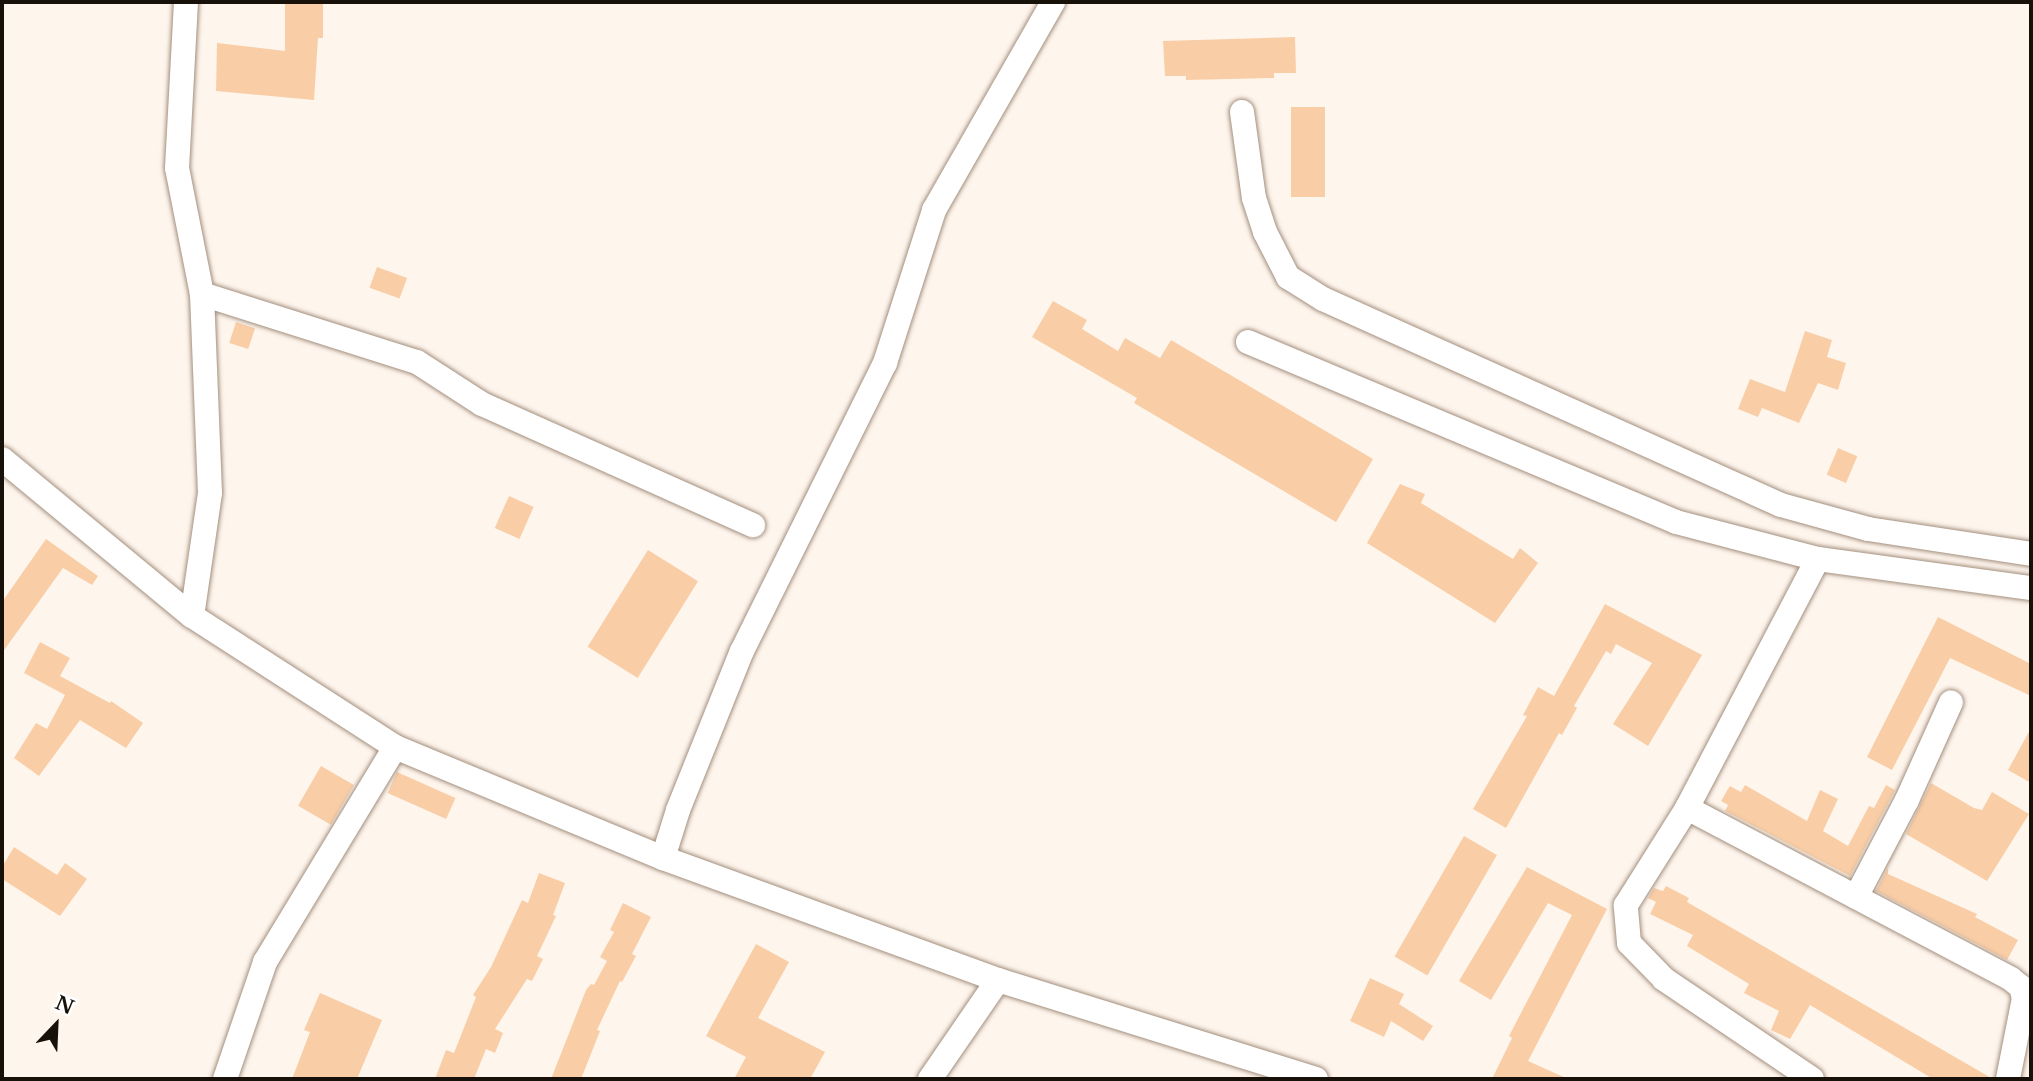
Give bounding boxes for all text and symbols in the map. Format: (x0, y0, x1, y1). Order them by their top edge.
north arrow (21, 990, 91, 1060)
text: N (52, 991, 77, 1019)

